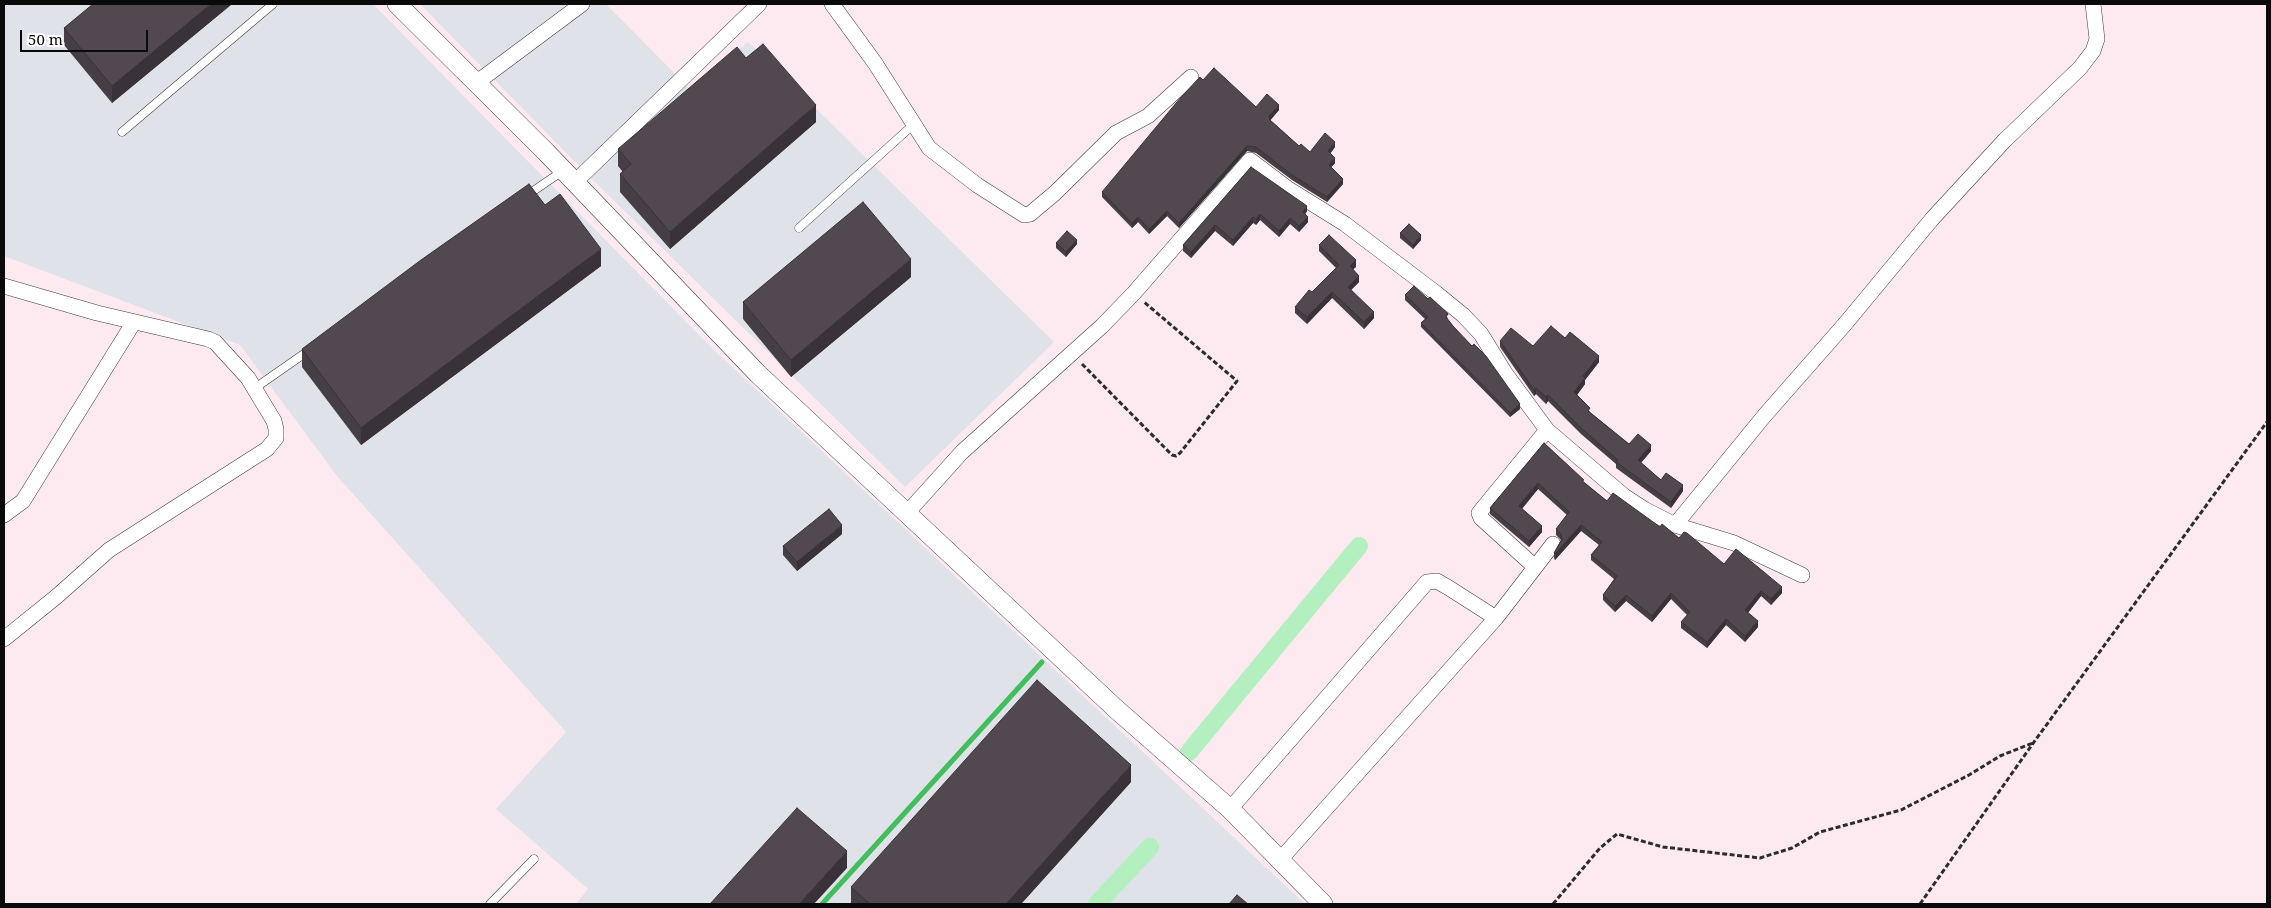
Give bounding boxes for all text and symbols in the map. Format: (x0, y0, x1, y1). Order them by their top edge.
scale bar (22, 20, 150, 52)
text: 50 m (28, 29, 63, 49)

